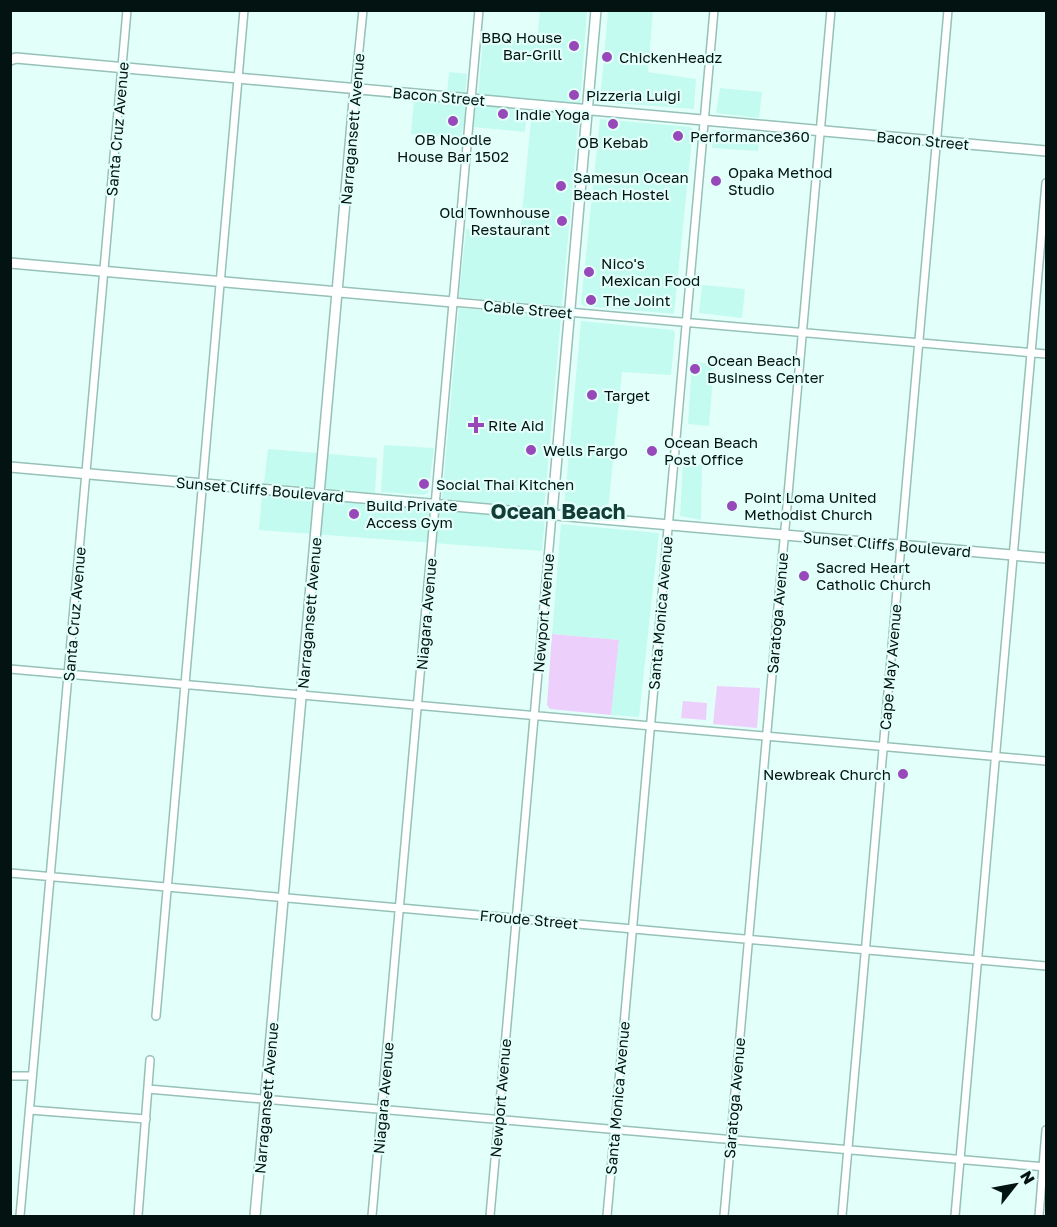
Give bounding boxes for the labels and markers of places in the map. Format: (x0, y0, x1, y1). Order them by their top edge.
place label: BBQ House Bar-Grill (481, 28, 562, 63)
marker: BBQ House Bar-Grill (567, 39, 581, 53)
place label: ChickenHeadz (619, 48, 723, 66)
marker: ChickenHeadz (600, 50, 614, 64)
place label: Pizzeria Luigi (586, 86, 681, 104)
marker: Pizzeria Luigi (567, 88, 581, 102)
place label: Indie Yoga (515, 105, 590, 123)
marker: Indie Yoga (496, 107, 510, 121)
marker: OB Noodle House Bar 1502 (446, 114, 460, 128)
marker: OB Kebab (606, 117, 620, 131)
place label: Performance360 (690, 127, 810, 145)
marker: Performance360 (671, 129, 685, 143)
place label: OB Noodle House Bar 1502 (397, 130, 509, 165)
place label: OB Kebab (578, 133, 648, 151)
place label: Opaka Method Studio (728, 163, 832, 198)
place label: Samesun Ocean Beach Hostel (573, 168, 689, 203)
marker: Opaka Method Studio (709, 174, 723, 188)
marker: Samesun Ocean Beach Hostel (554, 179, 568, 193)
place label: Old Townhouse Restaurant (439, 203, 550, 238)
marker: Old Townhouse Restaurant (555, 214, 569, 228)
place label: Nico's Mexican Food (601, 254, 700, 289)
marker: Nico's Mexican Food (582, 265, 596, 279)
place label: The Joint (603, 291, 670, 309)
marker: The Joint (584, 293, 598, 307)
place label: Ocean Beach Business Center (707, 351, 824, 386)
marker: Ocean Beach Business Center (688, 362, 702, 376)
place label: Target (604, 386, 650, 404)
marker: Target (585, 388, 599, 402)
place label: Rite Aid (488, 416, 544, 434)
marker: Rite Aid (469, 418, 483, 432)
place label: Ocean Beach Post Office (664, 433, 758, 468)
place label: Wells Fargo (543, 441, 628, 459)
marker: Wells Fargo (524, 443, 538, 457)
marker: Ocean Beach Post Office (645, 444, 659, 458)
place label: Social Thai Kitchen (436, 475, 574, 493)
marker: Social Thai Kitchen (417, 477, 431, 491)
place label: Point Loma United Methodist Church (744, 488, 877, 523)
place label: Build Private Access Gym (366, 496, 458, 531)
marker: Point Loma United Methodist Church (725, 499, 739, 513)
marker: Build Private Access Gym (347, 507, 361, 521)
place label: Sacred Heart Catholic Church (816, 558, 931, 593)
marker: Sacred Heart Catholic Church (797, 569, 811, 583)
place label: Newbreak Church (763, 765, 891, 783)
marker: Newbreak Church (896, 767, 910, 781)

